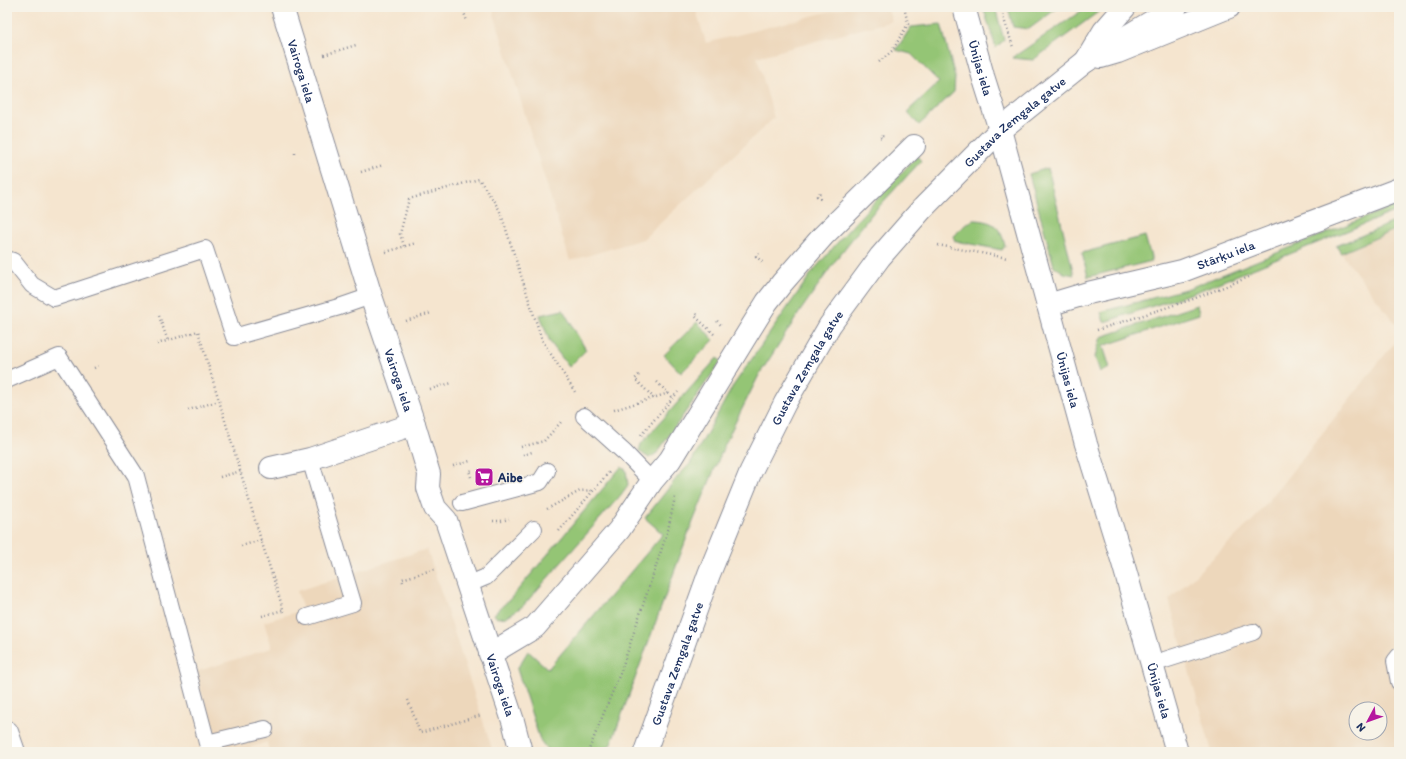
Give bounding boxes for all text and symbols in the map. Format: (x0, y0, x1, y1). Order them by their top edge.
street label: Vairoga iela (285, 38, 319, 105)
street label: Ūnijas iela (966, 38, 996, 98)
street label: Gustava Zemgala gatve (960, 73, 1068, 170)
street label: Stārķu iela (1195, 237, 1257, 272)
street label: Gustava Zemgala gatve (768, 307, 846, 428)
street label: Vairoga iela (382, 347, 417, 414)
street label: Ūnijas iela (1054, 350, 1083, 410)
supermarket icon: Aibe (473, 466, 495, 488)
place label: Aibe (497, 470, 523, 485)
street label: Gustava Zemgala gatve (648, 600, 706, 727)
street label: Vairoga iela (484, 652, 519, 719)
street label: Ūnijas iela (1144, 661, 1175, 721)
north arrow (1348, 701, 1388, 741)
text: N (1353, 720, 1368, 734)

